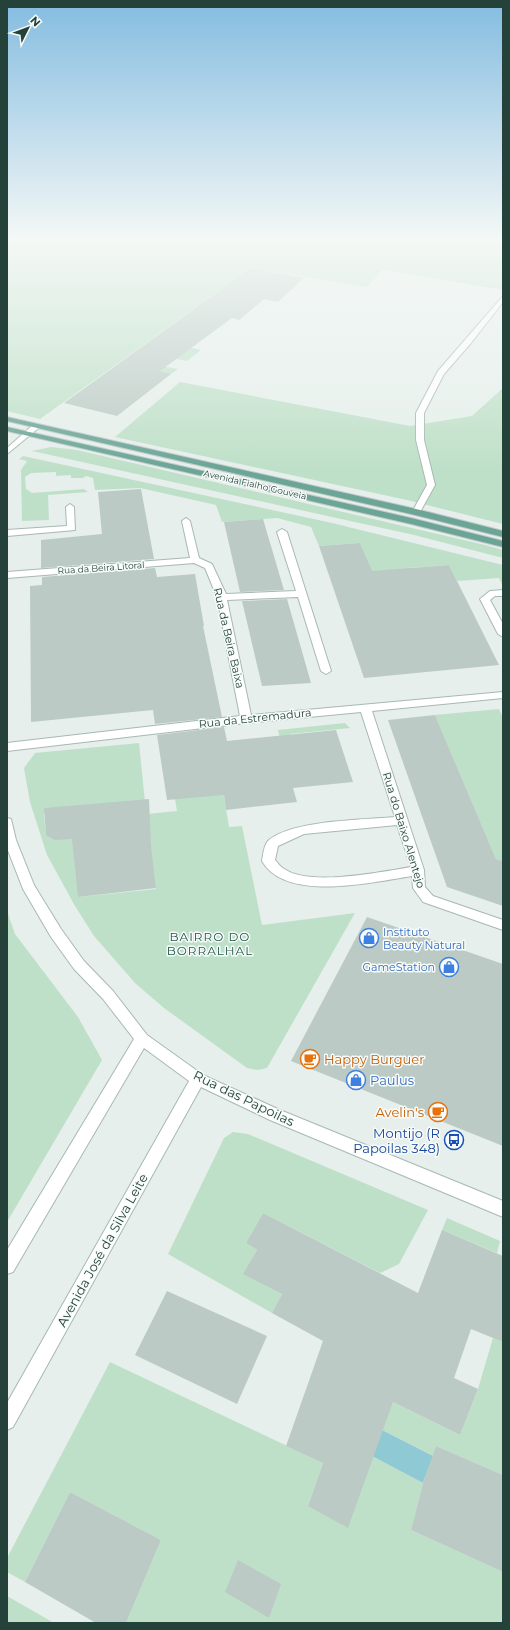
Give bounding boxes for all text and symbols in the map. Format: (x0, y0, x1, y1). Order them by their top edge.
north arrow (8, 8, 48, 48)
text: N (27, 13, 44, 29)
street label: Avenida Fialho Gouveia (203, 467, 308, 502)
street label: Rua da Beira Litoral (57, 559, 145, 576)
street label: Rua da Beira Baixa (211, 586, 247, 690)
street label: Rua da Estremadura (198, 705, 312, 731)
street label: Rua do Baixo Alentejo (380, 770, 428, 890)
place label: Instituto Beauty Natural (383, 925, 465, 952)
shop icon: Instituto Beauty Natural (358, 927, 380, 949)
district label: BAIRRO DO BORRALHAL (167, 929, 253, 958)
shop icon: GameStation (438, 956, 460, 978)
place label: GameStation (362, 960, 435, 974)
cafe icon: Happy Burguer (299, 1048, 321, 1070)
place label: Happy Burguer (324, 1051, 424, 1067)
street label: Rua das Papoilas (191, 1067, 297, 1129)
shop icon: Paulus (345, 1069, 367, 1091)
place label: Paulus (370, 1072, 414, 1088)
cafe icon: Avelin's (427, 1101, 449, 1123)
place label: Avelin's (376, 1104, 424, 1120)
place label: Montijo (R Papoilas 348) (353, 1125, 440, 1156)
bus stop icon: Montijo (R Papoilas 348) (443, 1129, 465, 1151)
street label: Avenida José da Silva Leite (53, 1171, 151, 1329)

